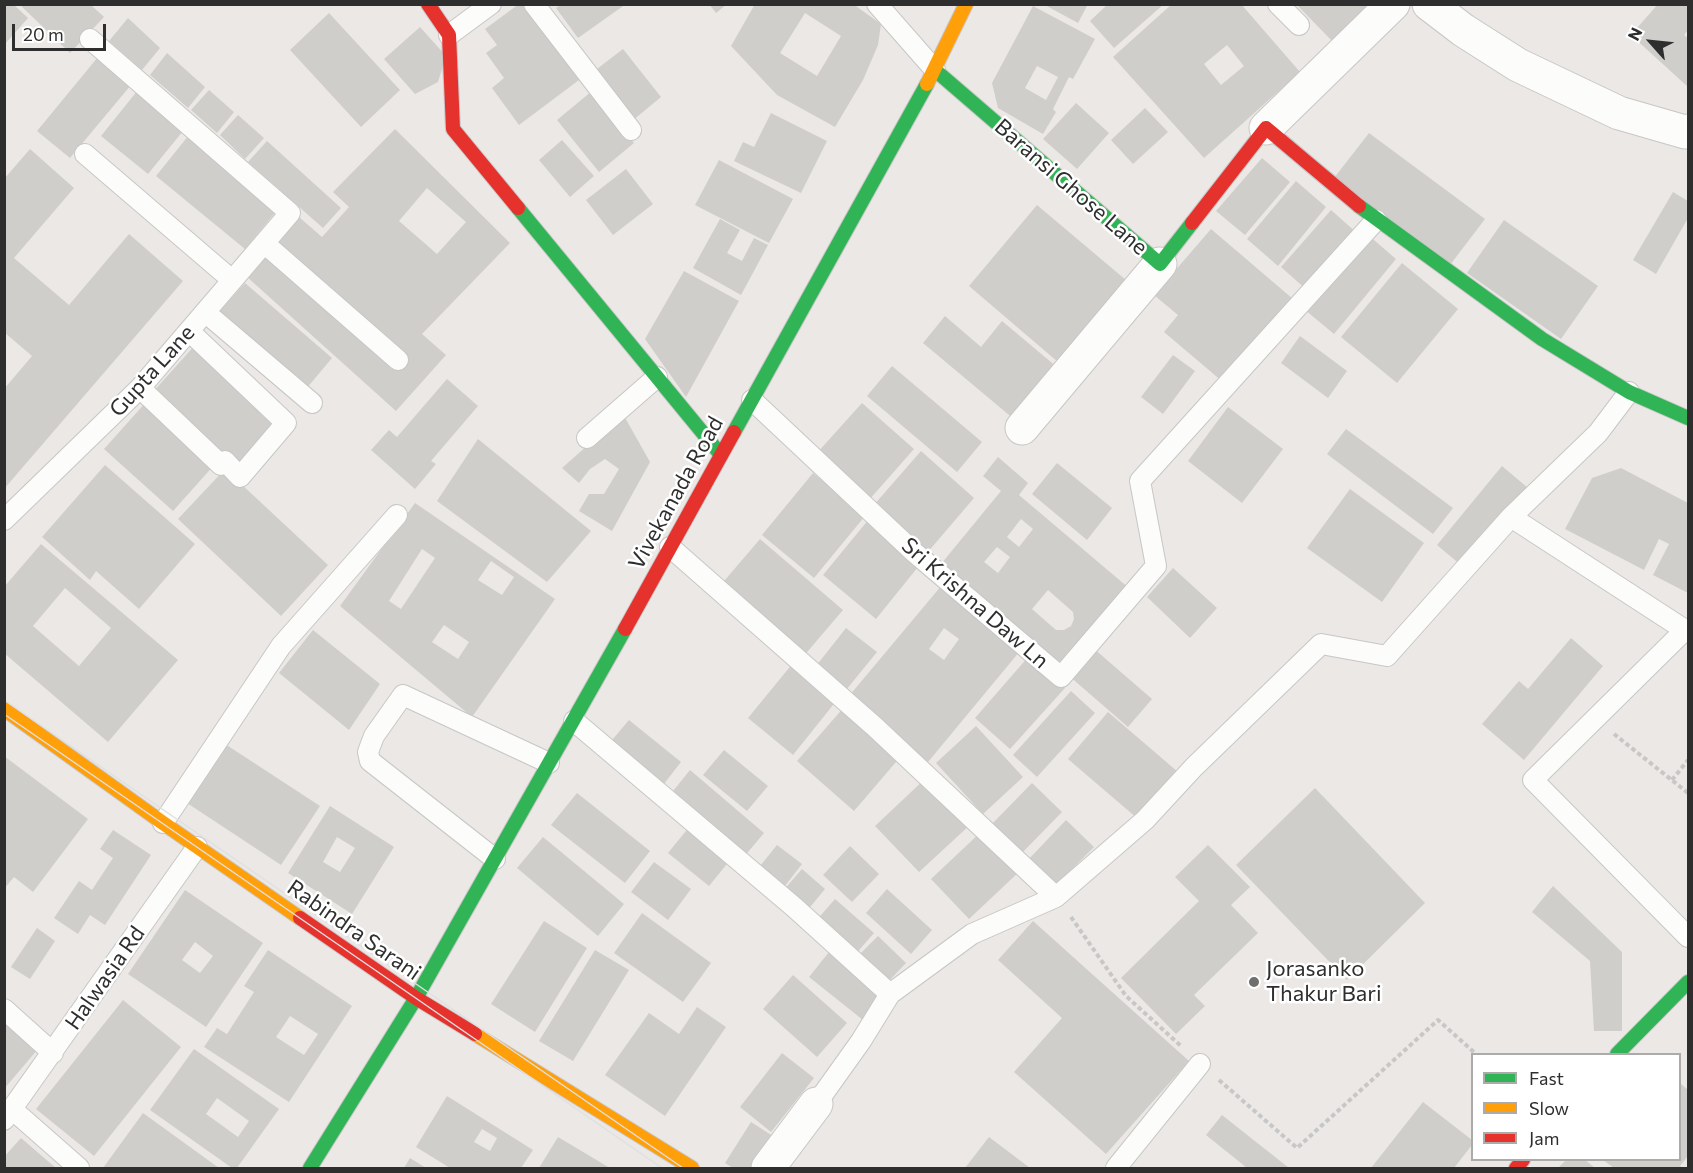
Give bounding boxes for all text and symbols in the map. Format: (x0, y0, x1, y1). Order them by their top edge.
scale bar (15, 12, 110, 50)
north arrow (1621, 12, 1681, 72)
text: 20 m (23, 23, 64, 45)
text: N (1623, 24, 1646, 43)
street label: Baransi Ghose Lane (989, 113, 1153, 261)
street label: Gupta Lane (104, 320, 200, 422)
street label: Vivekanada Road (623, 412, 729, 574)
street label: Sri Krishna Daw Ln (896, 532, 1054, 674)
street label: Rabindra Sarani (282, 874, 426, 986)
street label: Halwasia Rd (60, 921, 150, 1035)
place label: Jorasanko Thakur Bari (1266, 956, 1382, 1008)
marker: Jorasanko Thakur Bari (1247, 975, 1261, 989)
legend (1471, 1053, 1681, 1161)
text: Fast (1529, 1067, 1564, 1089)
text: Slow (1529, 1097, 1569, 1119)
text: Jam (1529, 1127, 1559, 1149)

